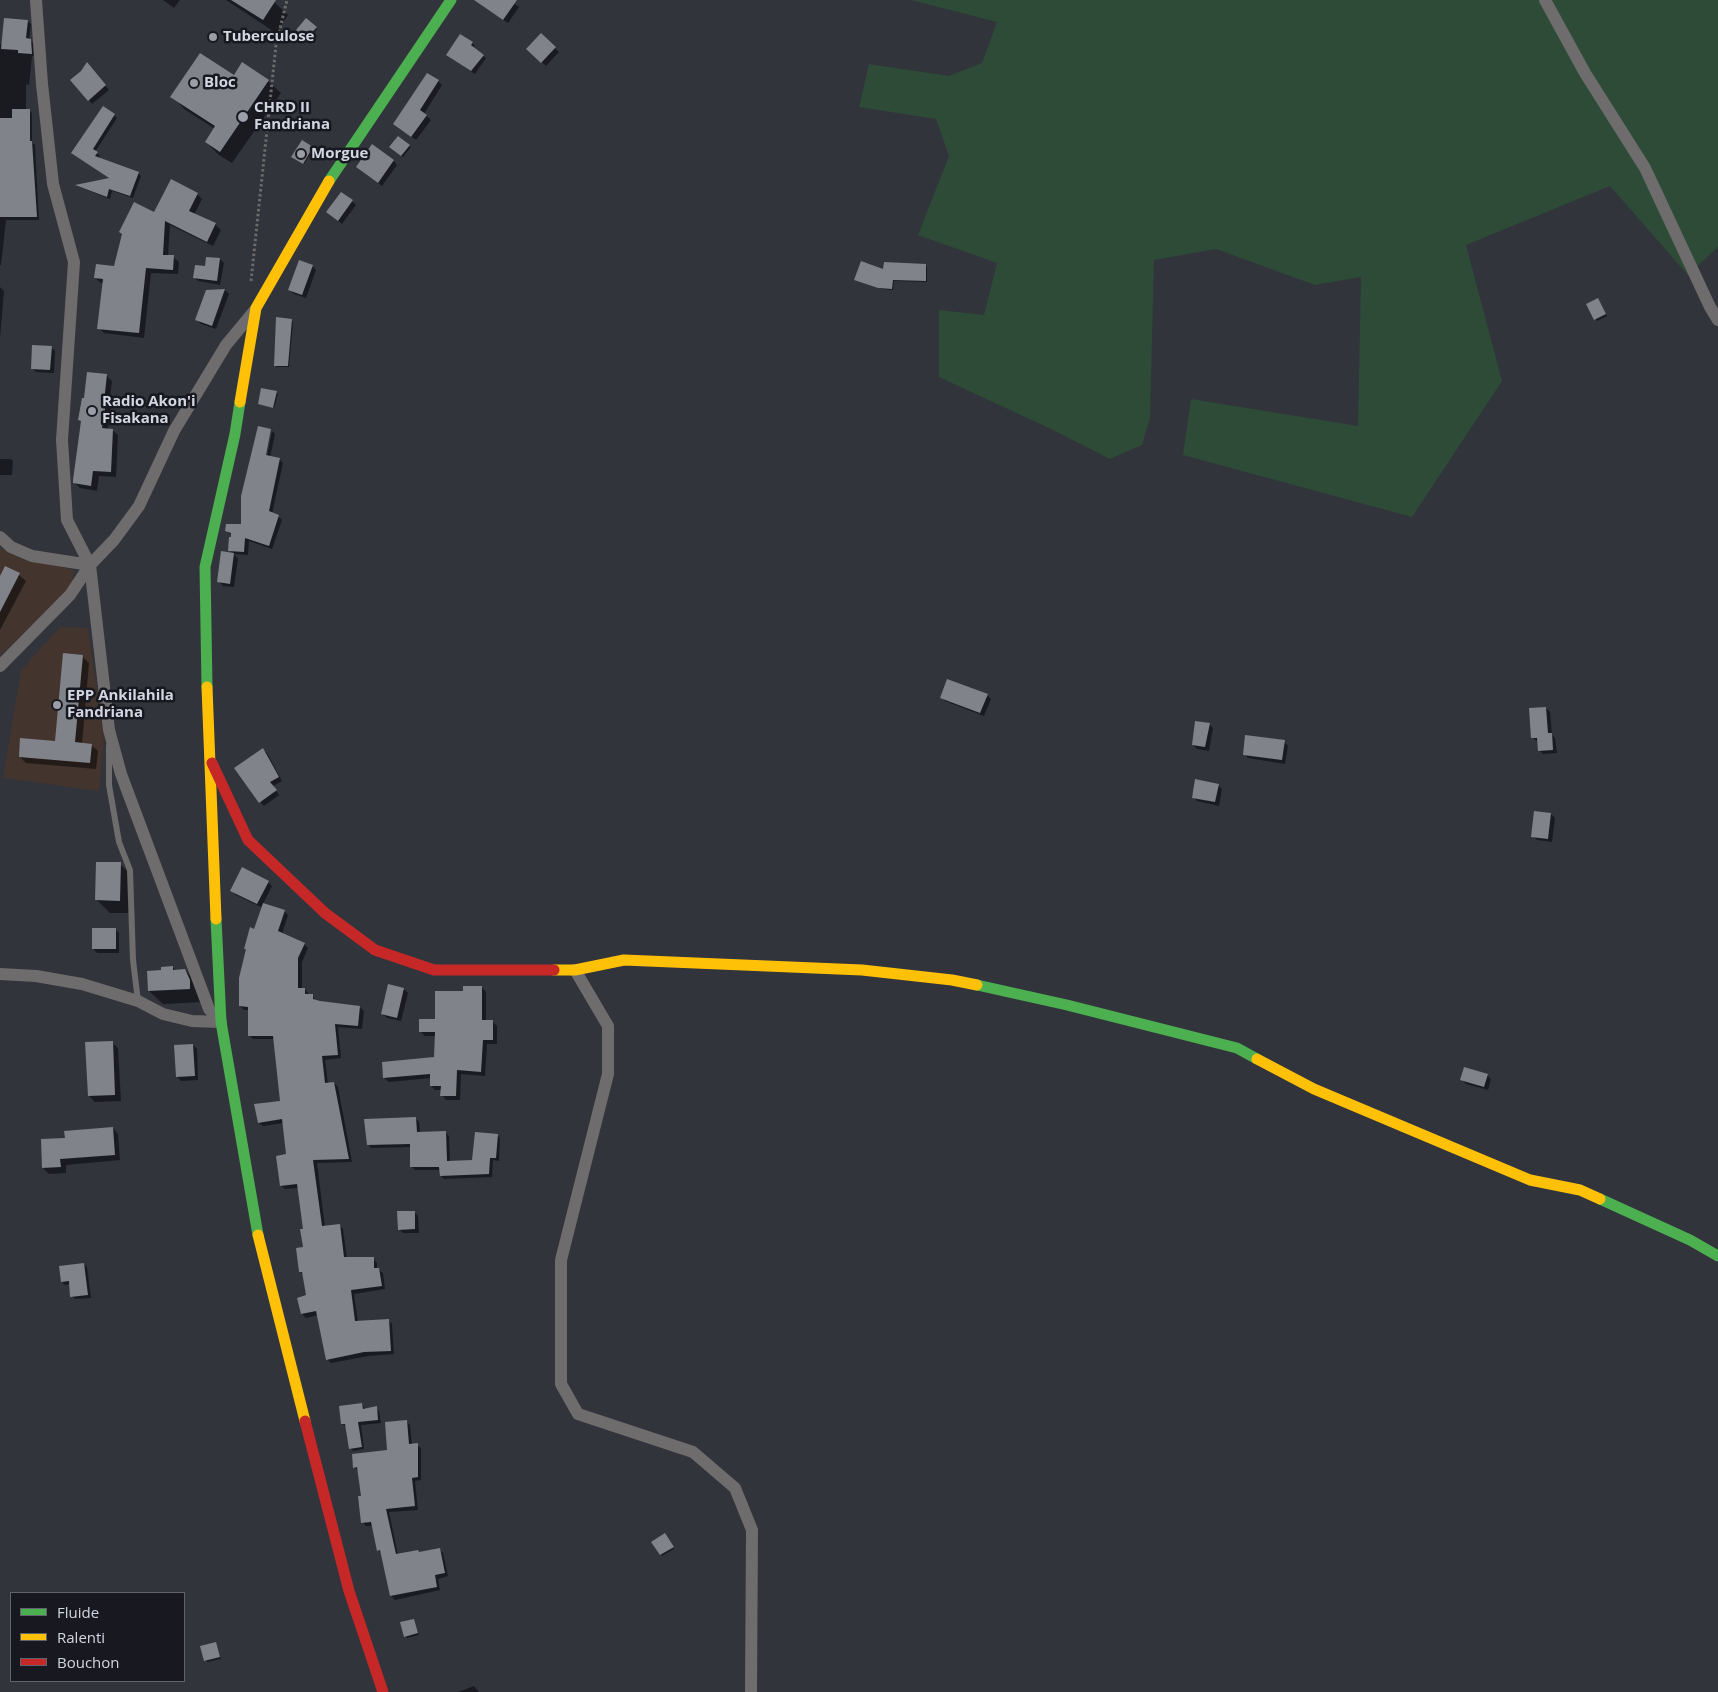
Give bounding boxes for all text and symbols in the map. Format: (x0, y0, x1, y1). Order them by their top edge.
place label: Tuberculose (223, 28, 314, 46)
marker: Tuberculose (207, 31, 219, 43)
place label: Bloc (204, 74, 236, 92)
marker: Bloc (188, 77, 200, 89)
place label: CHRD II Fandriana (254, 99, 330, 134)
marker: CHRD II Fandriana (236, 110, 250, 124)
place label: Morgue (311, 145, 368, 163)
marker: Morgue (295, 148, 307, 160)
place label: Radio Akon'i Fisakana (102, 393, 196, 428)
marker: Radio Akon'i Fisakana (86, 405, 98, 417)
place label: EPP Ankilahila Fandriana (67, 687, 174, 722)
marker: EPP Ankilahila Fandriana (51, 699, 63, 711)
legend (10, 1592, 185, 1682)
text: Fluide (57, 1602, 99, 1622)
text: Ralenti (57, 1627, 105, 1647)
text: Bouchon (57, 1652, 120, 1672)

